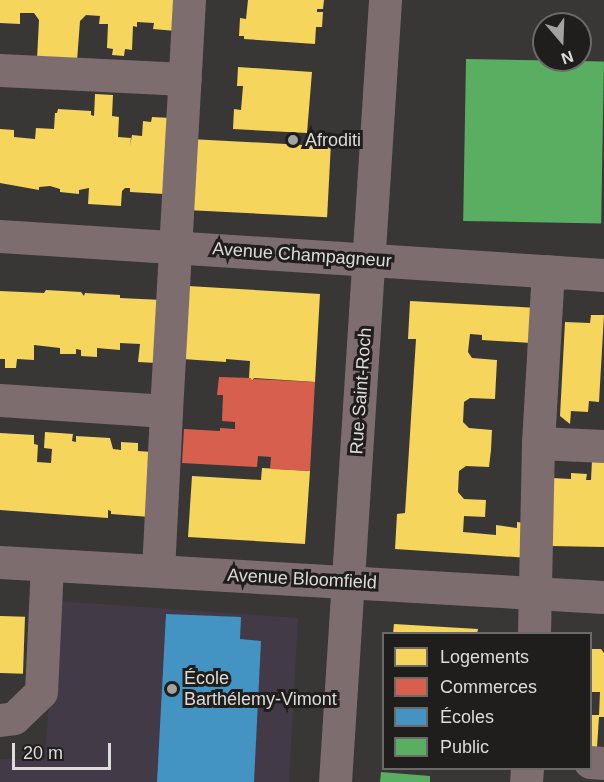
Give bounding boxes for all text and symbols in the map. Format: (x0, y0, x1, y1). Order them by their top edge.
north arrow (532, 12, 592, 72)
text: N (559, 48, 576, 68)
place label: Afroditi (305, 129, 361, 151)
marker: Afroditi (286, 133, 300, 147)
street label: Avenue Champagneur (212, 238, 392, 272)
street label: Rue Saint-Roch (346, 327, 376, 455)
street label: Avenue Bloomfield (227, 564, 377, 594)
legend (382, 632, 592, 770)
text: Logements (440, 647, 529, 667)
place label: École Barthélemy-Vimont (184, 668, 337, 710)
text: Commerces (440, 677, 537, 697)
marker: École Barthélemy-Vimont (165, 682, 179, 696)
text: Écoles (440, 707, 494, 727)
scale bar (15, 731, 114, 769)
text: Public (440, 737, 489, 757)
text: 20 m (23, 743, 63, 763)

